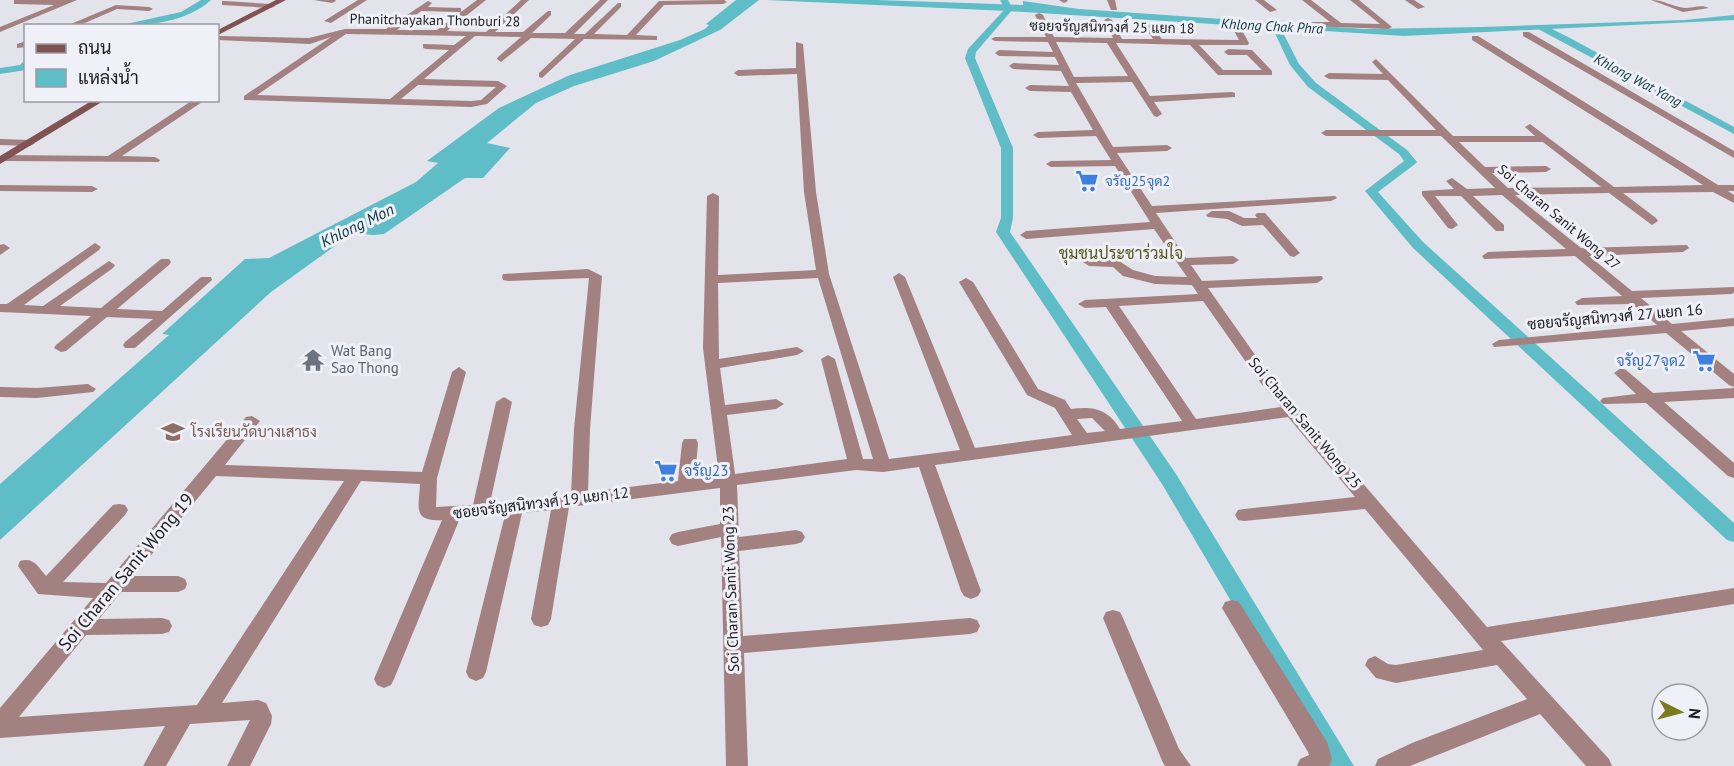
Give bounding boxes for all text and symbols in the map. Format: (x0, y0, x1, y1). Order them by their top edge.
street label: Phanitchayakan Thonburi 28 (350, 10, 520, 30)
water label: Khlong Chak Phra (1221, 14, 1324, 38)
street label: ซอยจรัญสนิทวงศ์ 25 แยก 18 (1029, 17, 1195, 37)
legend (24, 24, 219, 102)
text: ถนน (78, 36, 111, 59)
water label: Khlong Wat Yang (1591, 49, 1685, 111)
text: แหล่งน้ำ (78, 62, 139, 89)
street label: Soi Charan Sanit Wong 27 (1494, 160, 1624, 274)
supermarket icon: จรัญ25จุด2 (1074, 168, 1100, 194)
place label: จรัญ25จุด2 (1105, 172, 1170, 191)
water label: Khlong Mon (317, 199, 397, 251)
district label: ชุมชนประชาร่วมใจ (1059, 242, 1183, 265)
street label: ซอยจรัญสนิทวงศ์ 27 แยก 16 (1526, 299, 1704, 334)
place label: Wat Bang Sao Thong (331, 341, 399, 377)
temple icon: Wat Bang Sao Thong (300, 347, 326, 373)
supermarket icon: จรัญ27จุด2 (1691, 348, 1717, 374)
place label: จรัญ27จุด2 (1616, 351, 1686, 372)
street label: Soi Charan Sanit Wong 25 (1245, 353, 1366, 492)
school or university icon: โรงเรียนวัดบางเสาธง (160, 419, 186, 445)
place label: โรงเรียนวัดบางเสาธง (190, 422, 317, 441)
supermarket icon: จรัญ23 (653, 458, 679, 484)
place label: จรัญ23 (684, 461, 728, 480)
street label: ซอยจรัญสนิทวงศ์ 19 แยก 12 (452, 482, 630, 523)
street label: Soi Charan Sanit Wong 19 (53, 488, 198, 655)
street label: Soi Charan Sanit Wong 23 (718, 506, 743, 672)
north arrow (1650, 682, 1710, 742)
text: N (1684, 707, 1705, 720)

